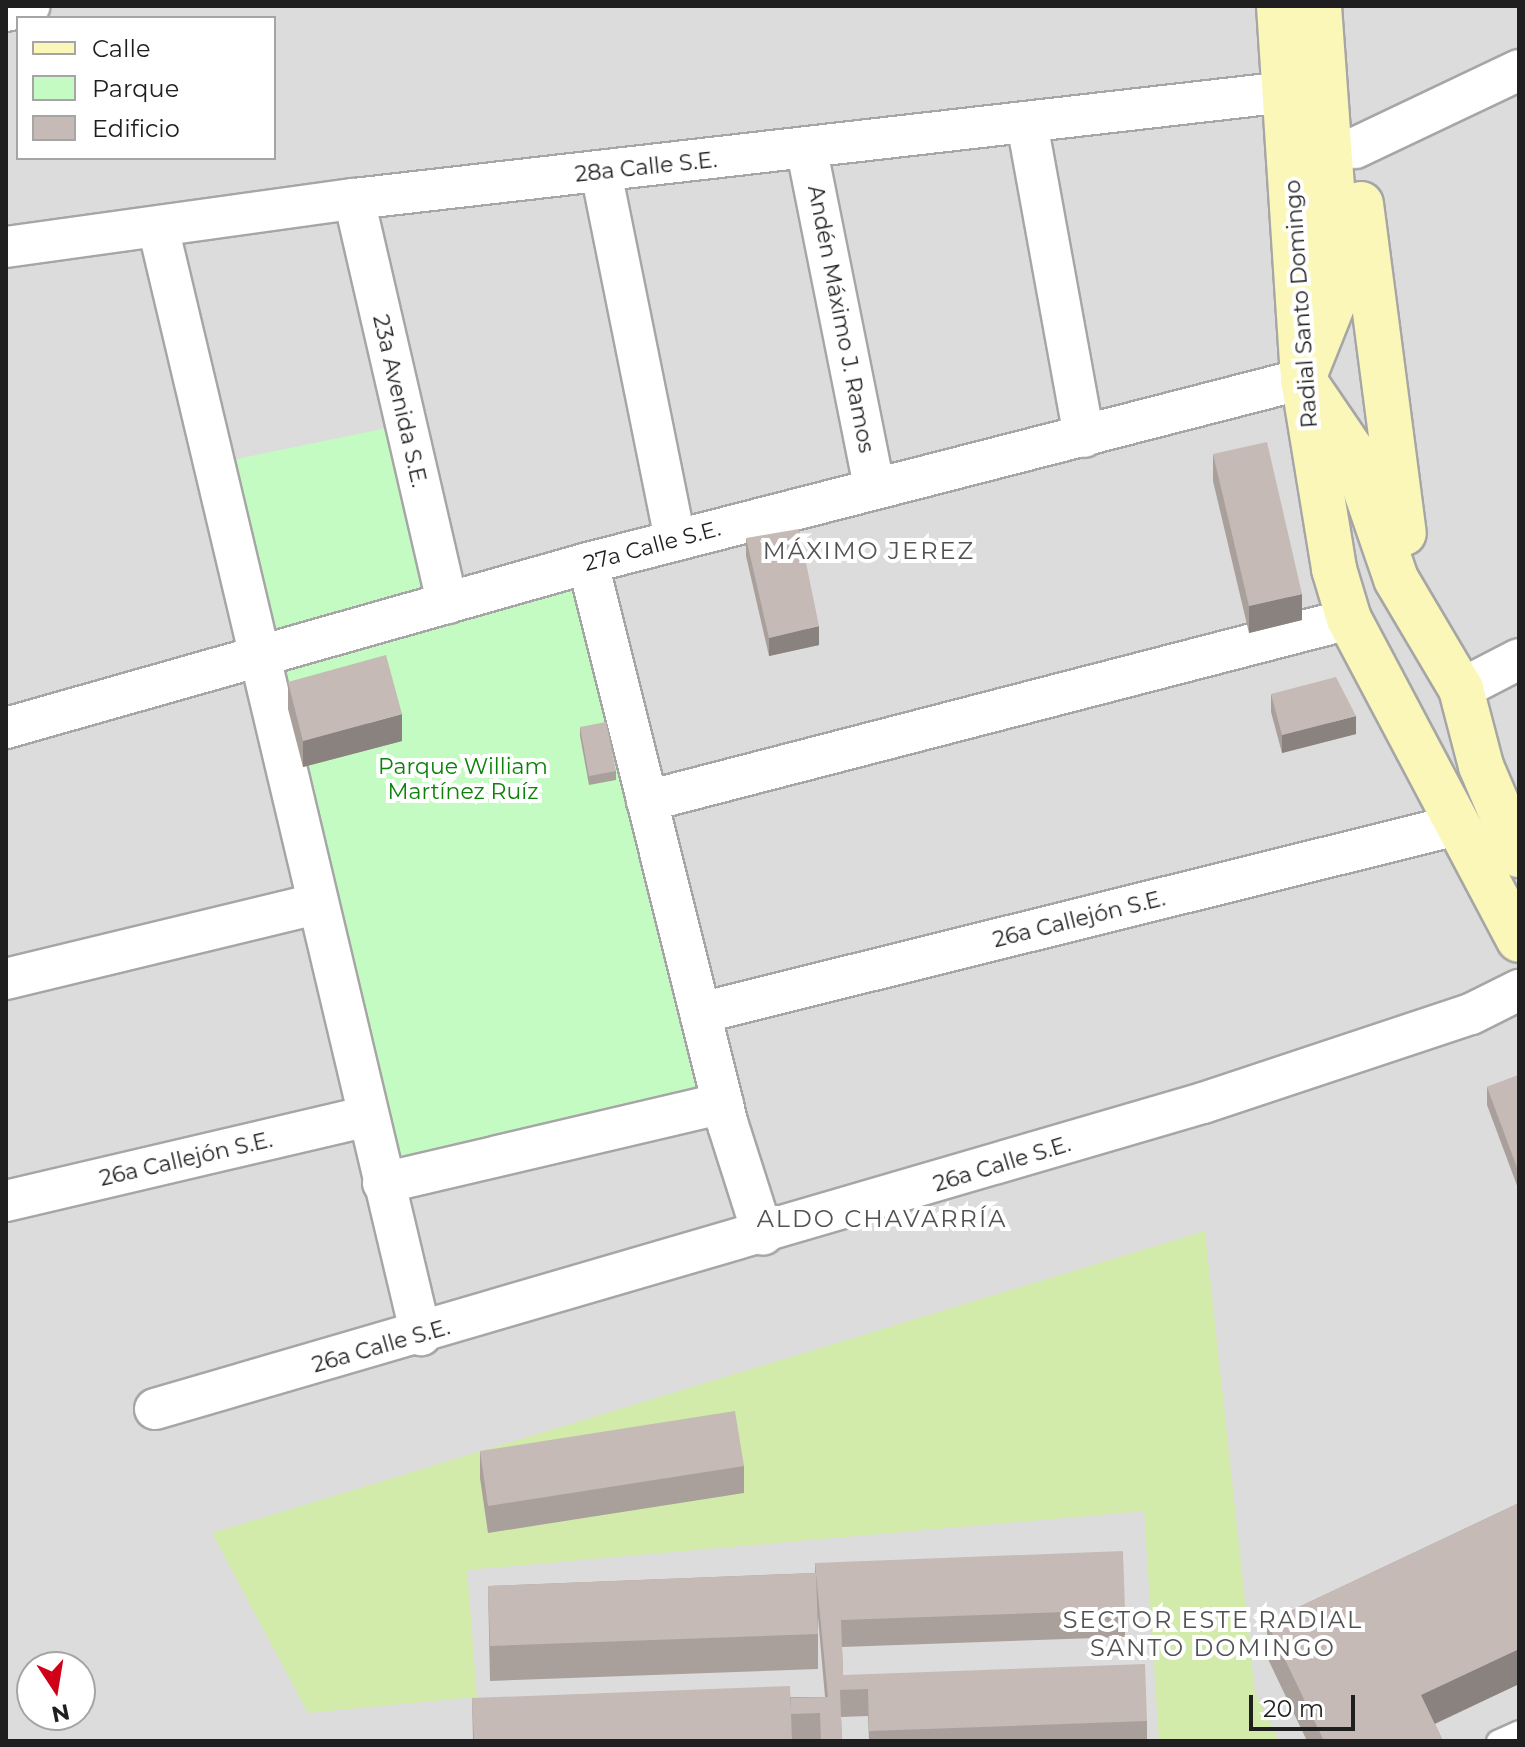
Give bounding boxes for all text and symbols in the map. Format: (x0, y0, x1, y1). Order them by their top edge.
legend (16, 16, 276, 160)
text: Calle (92, 34, 150, 63)
text: Parque (92, 74, 179, 103)
text: Edificio (92, 114, 180, 143)
street label: 28a Calle S.E. (574, 146, 718, 188)
street label: Radial Santo Domingo (1279, 179, 1323, 429)
street label: Andén Máximo J. Ramos (802, 183, 880, 455)
street label: 23a Avenida S.E. (367, 312, 433, 490)
street label: 27a Calle S.E. (581, 515, 723, 577)
district label: MÁXIMO JEREZ (763, 537, 975, 565)
park label: Parque William Martínez Ruíz (378, 753, 548, 804)
street label: 26a Callejón S.E. (990, 885, 1168, 953)
street label: 26a Callejón S.E. (97, 1126, 275, 1192)
street label: 26a Calle S.E. (930, 1131, 1074, 1197)
district label: ALDO CHAVARRÍA (757, 1205, 1007, 1233)
street label: 26a Calle S.E. (309, 1314, 453, 1378)
district label: SECTOR ESTE RADIAL SANTO DOMINGO (1063, 1606, 1363, 1662)
north arrow (16, 1651, 96, 1731)
scale bar (1253, 1679, 1359, 1729)
text: 20 m (1263, 1694, 1324, 1723)
text: N (49, 1698, 72, 1728)

